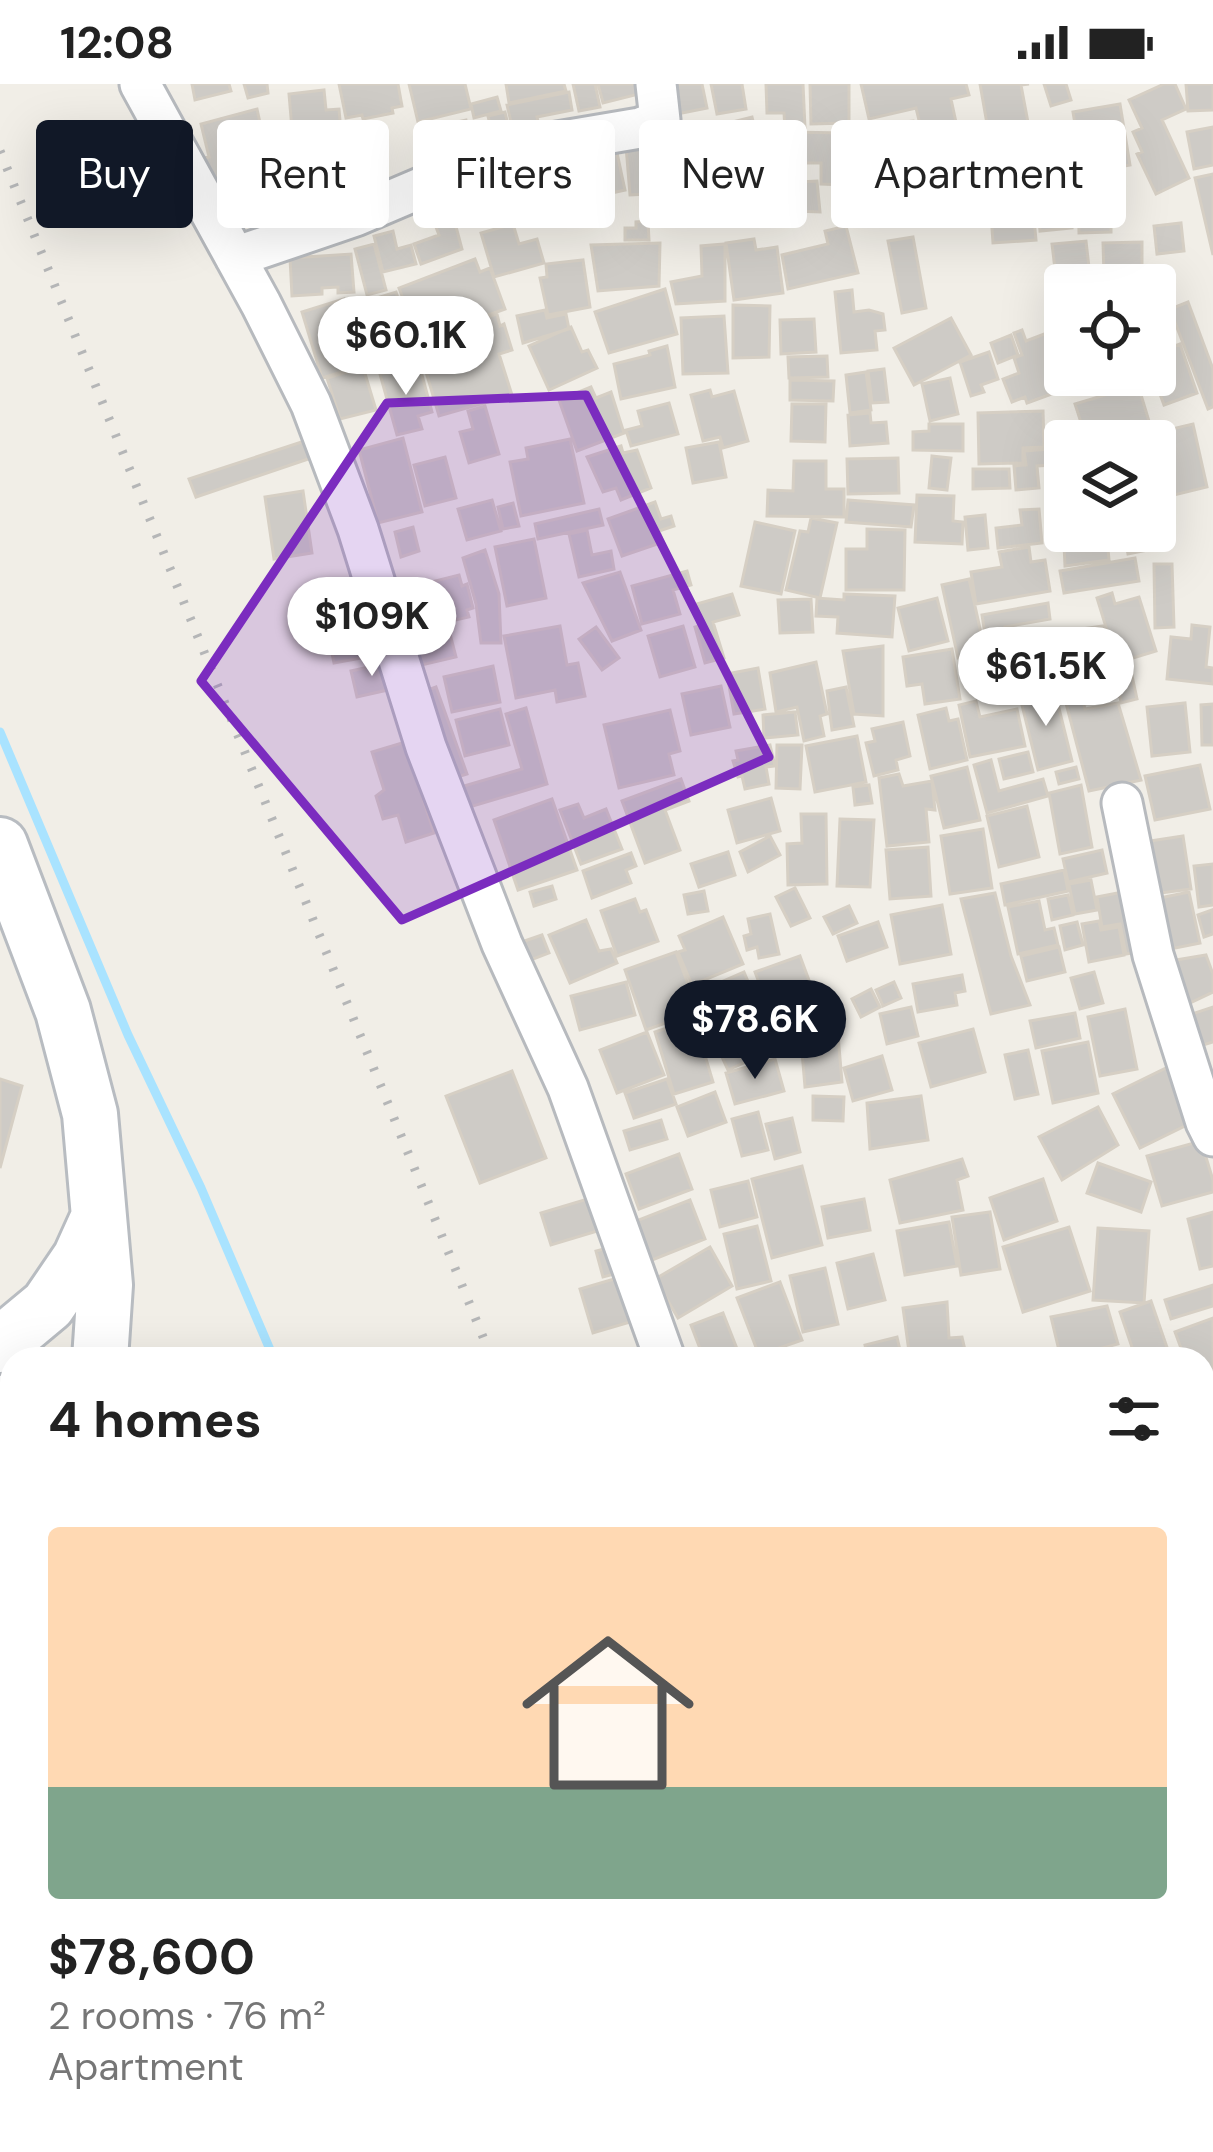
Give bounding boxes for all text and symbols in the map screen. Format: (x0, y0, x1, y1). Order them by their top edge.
text: 12:08 (60, 13, 174, 72)
chip: Buy (36, 120, 193, 228)
chip: Rent (217, 120, 389, 228)
chip: Filters (413, 120, 615, 228)
chip: New (639, 120, 807, 228)
chip: Apartment (831, 120, 1126, 228)
map controls (1044, 264, 1176, 552)
button: locate (1044, 264, 1176, 396)
pin: $60.1K (308, 296, 504, 398)
text: $60.1K (345, 309, 467, 360)
button: layers (1044, 420, 1176, 552)
pin: $109K (288, 577, 456, 679)
text: $109K (314, 590, 430, 641)
pin: $61.5K (948, 627, 1144, 729)
text: $61.5K (985, 640, 1107, 691)
pin: $78.6K (657, 980, 853, 1082)
text: $78.6K (691, 993, 819, 1044)
text: 4 homes (48, 1386, 262, 1453)
icon: filters (1101, 1386, 1167, 1452)
icon: home (500, 1605, 716, 1821)
text: $78,600 (48, 1923, 255, 1990)
text: 2 rooms · 76 m² (48, 1990, 326, 2041)
text: Apartment (48, 2041, 244, 2092)

